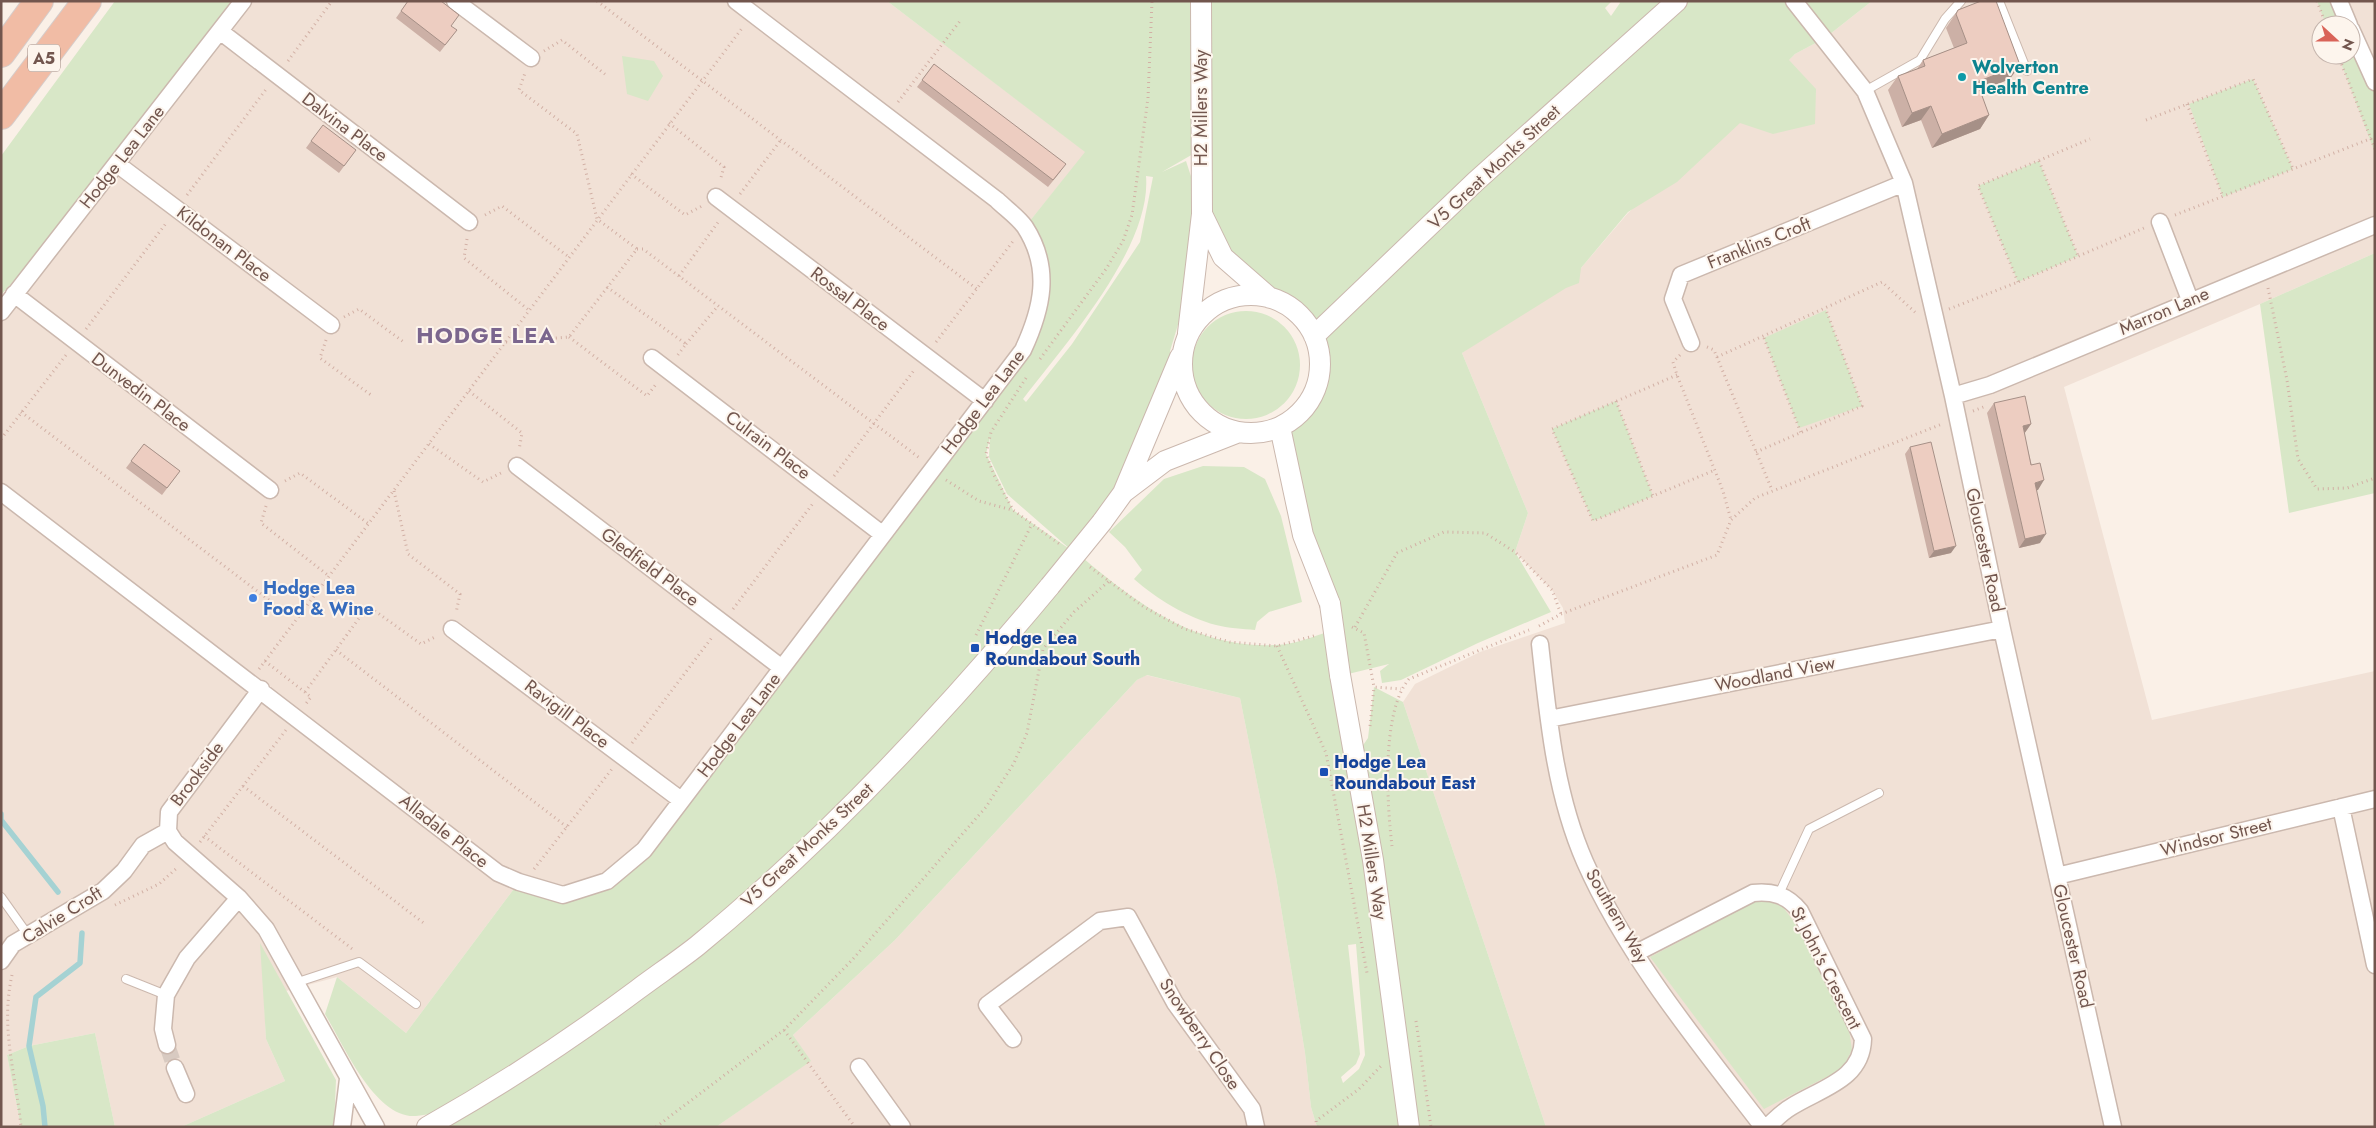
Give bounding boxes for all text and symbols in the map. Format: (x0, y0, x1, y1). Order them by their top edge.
north arrow (2311, 15, 2361, 65)
text: N (2337, 36, 2359, 53)
road number: A5 (28, 44, 60, 72)
street label: H2 Millers Way (1188, 50, 1214, 166)
place label: Wolverton Health Centre (1972, 54, 2089, 101)
marker: Wolverton Health Centre (1956, 71, 1968, 83)
street label: Dalvina Place (297, 86, 393, 168)
street label: V5 Great Monks Street (1422, 98, 1566, 235)
street label: Hodge Lea Lane (73, 100, 171, 214)
street label: Kildonan Place (171, 200, 277, 288)
street label: Franklins Croft (1703, 210, 1815, 276)
street label: Rossal Place (805, 261, 895, 337)
street label: Marron Lane (2115, 280, 2213, 342)
district label: HODGE LEA (416, 319, 556, 351)
street label: Hodge Lea Lane (935, 344, 1031, 460)
street label: Dunvedin Place (86, 346, 196, 438)
street label: Culrain Place (720, 404, 816, 486)
street label: Gloucester Road (1959, 485, 2011, 615)
street label: Gledfield Place (595, 521, 705, 613)
place label: Hodge Lea Food & Wine (263, 575, 374, 622)
marker: Hodge Lea Food & Wine (247, 592, 259, 604)
place label: Hodge Lea Roundabout South (985, 625, 1140, 672)
marker: Hodge Lea Roundabout South (969, 642, 981, 654)
street label: Woodland View (1713, 649, 1838, 698)
street label: Hodge Lea Lane (691, 667, 787, 783)
street label: Ravigill Place (519, 673, 615, 755)
street label: Brookside (164, 736, 230, 812)
place label: Hodge Lea Roundabout East (1334, 749, 1476, 796)
marker: Hodge Lea Roundabout East (1318, 766, 1330, 778)
street label: V5 Great Monks Street (735, 776, 879, 913)
street label: Alladale Place (394, 788, 494, 874)
street label: H2 Millers Way (1350, 802, 1394, 922)
street label: Windsor Street (2158, 810, 2275, 863)
street label: Southern Way (1579, 864, 1655, 968)
street label: Calvie Croft (17, 880, 108, 950)
street label: Gloucester Road (2046, 881, 2100, 1011)
street label: St John's Crescent (1784, 902, 1868, 1034)
street label: Snowberry Close (1153, 973, 1247, 1095)

